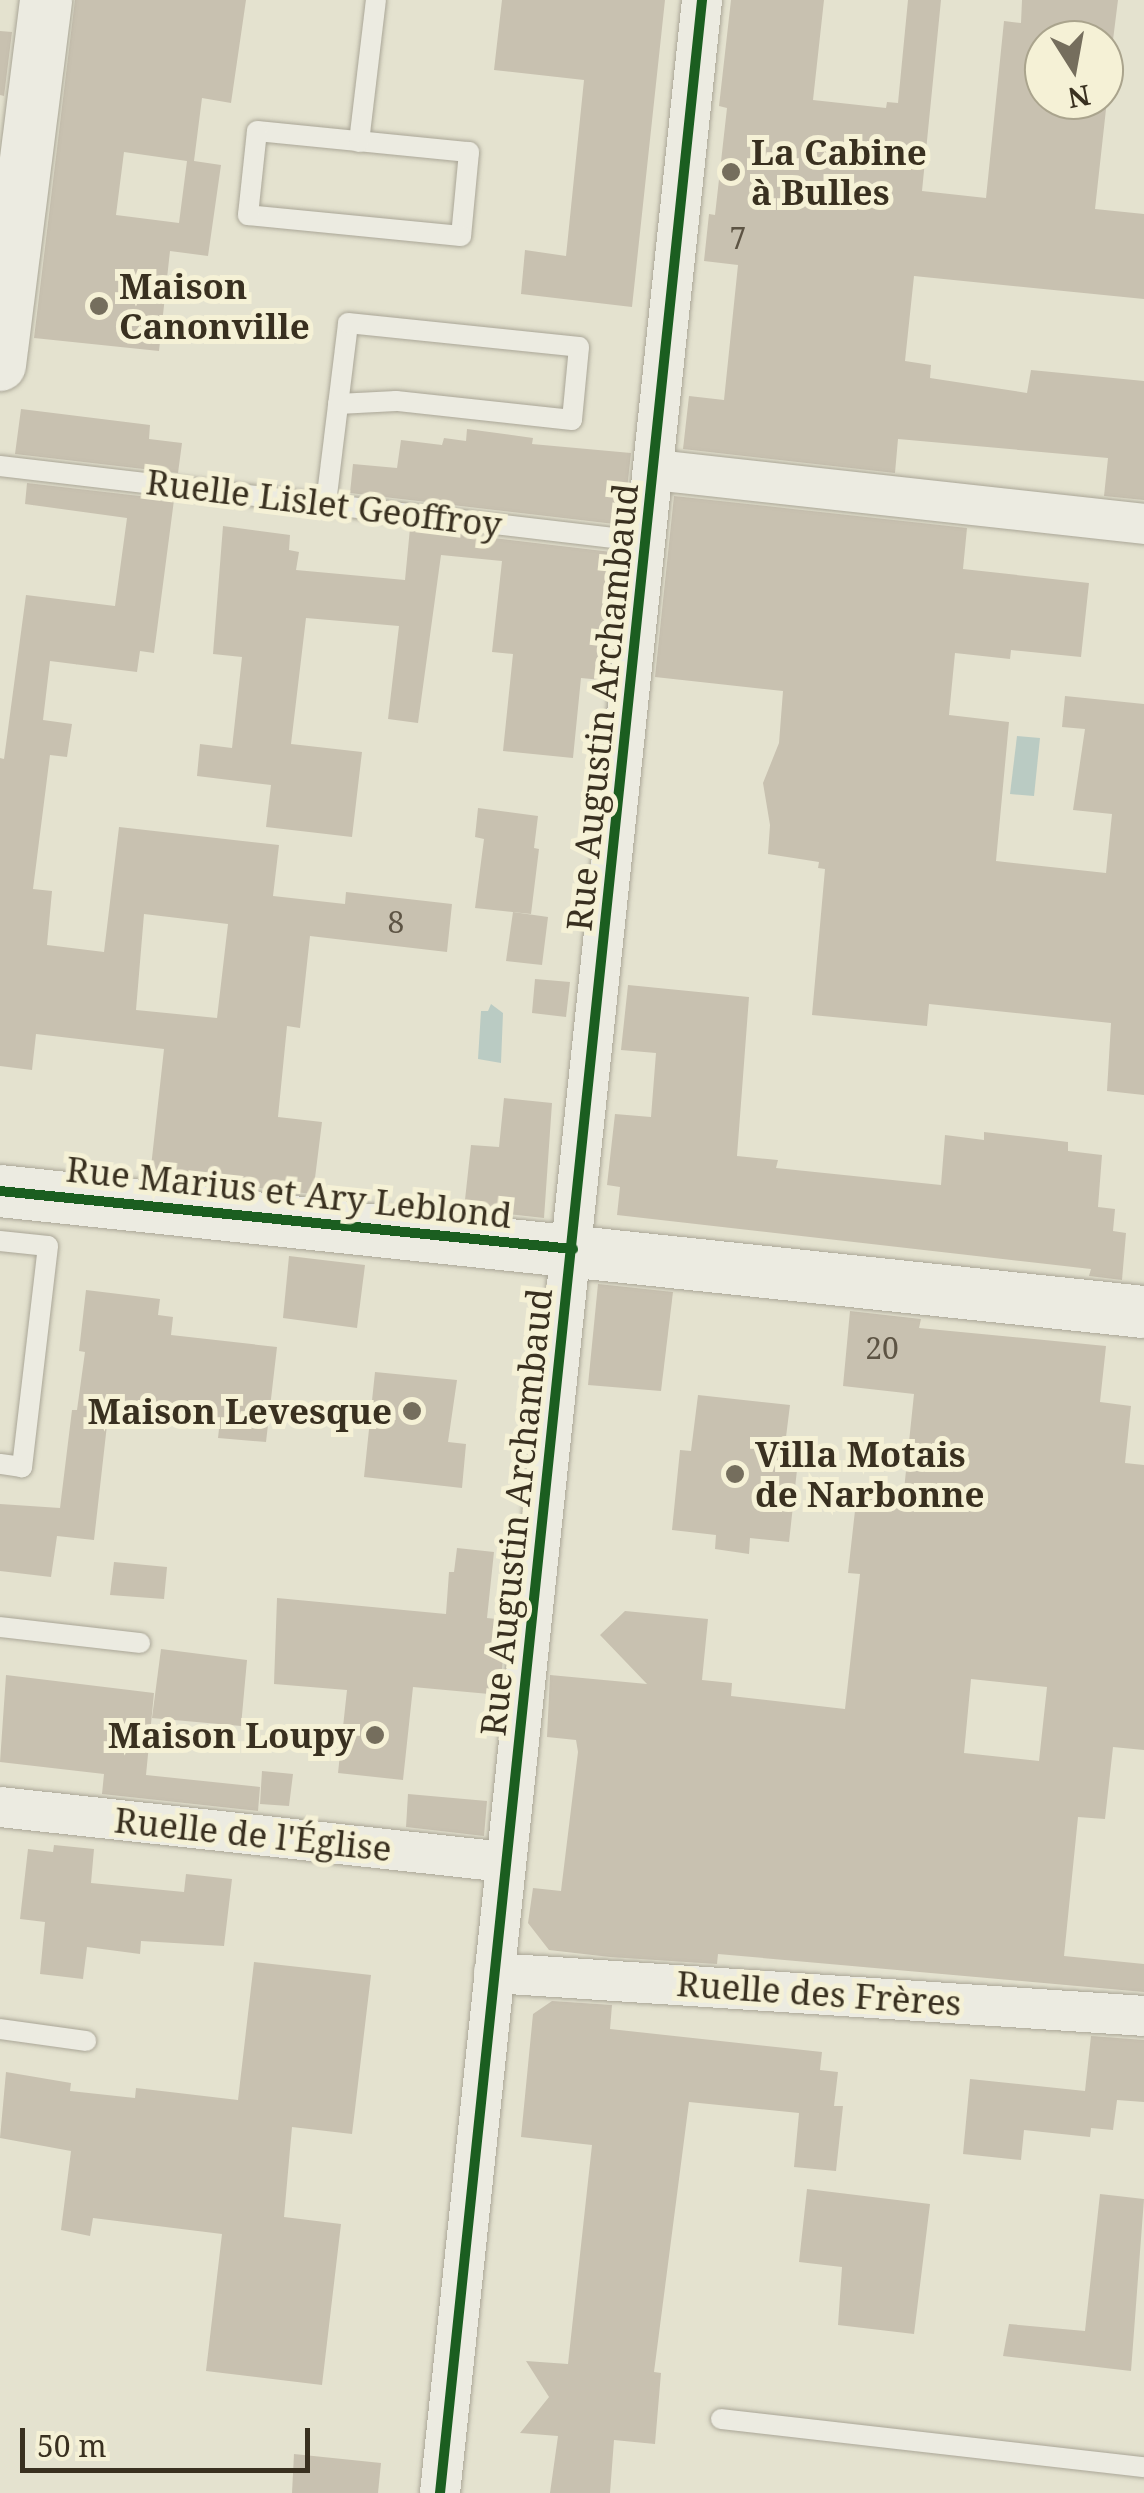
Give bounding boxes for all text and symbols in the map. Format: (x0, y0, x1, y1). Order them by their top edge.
north arrow (1024, 20, 1124, 120)
text: N (1065, 77, 1094, 118)
place label: La Cabine à Bulles (751, 131, 927, 213)
marker: La Cabine à Bulles (720, 161, 742, 183)
house number: 7 (730, 220, 746, 256)
place label: Maison Canonville (119, 265, 310, 347)
marker: Maison Canonville (88, 295, 110, 317)
street label: Ruelle Lislet Geoffroy (144, 460, 504, 546)
street label: Rue Augustin Archambaud (558, 481, 646, 933)
house number: 8 (388, 904, 404, 940)
street label: Rue Marius et Ary Leblond (64, 1148, 514, 1236)
street label: Rue Augustin Archambaud (472, 1286, 560, 1738)
house number: 20 (865, 1330, 899, 1366)
place label: Maison Levesque (88, 1390, 392, 1432)
marker: Maison Levesque (401, 1400, 423, 1422)
place label: Villa Motais de Narbonne (755, 1433, 985, 1515)
marker: Villa Motais de Narbonne (724, 1463, 746, 1485)
place label: Maison Loupy (108, 1714, 355, 1756)
marker: Maison Loupy (364, 1724, 386, 1746)
street label: Ruelle de l'Église (112, 1799, 394, 1869)
street label: Ruelle des Frères (675, 1962, 963, 2024)
scale bar (25, 2408, 315, 2470)
text: 50 m (37, 2425, 107, 2466)

